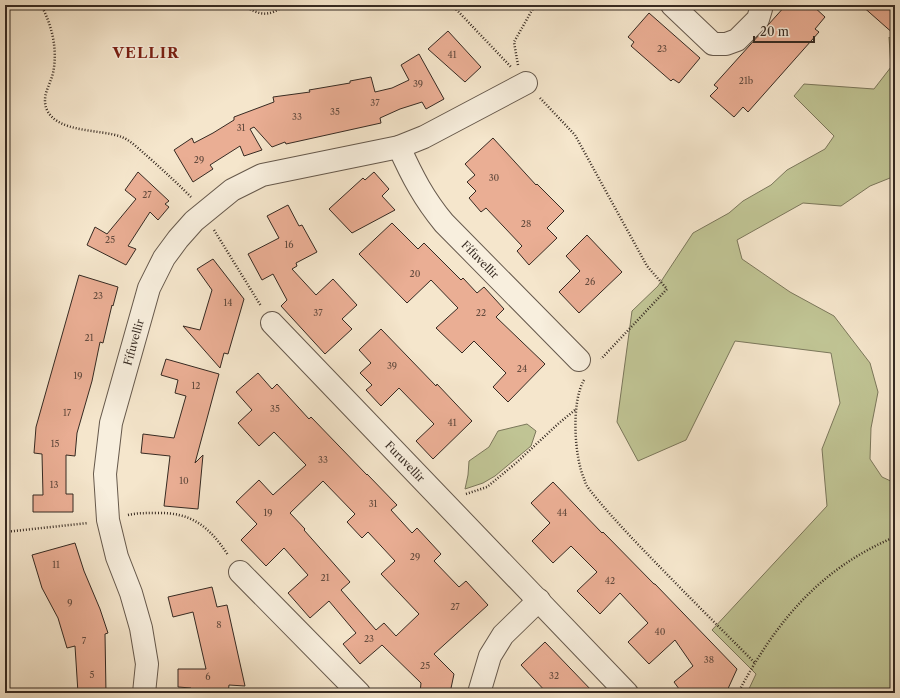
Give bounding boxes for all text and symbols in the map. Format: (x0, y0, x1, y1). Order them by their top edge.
scale bar (754, 18, 814, 44)
text: 20 m (760, 24, 789, 39)
district label: VELLIR (111, 43, 180, 62)
house number: 23 (657, 43, 667, 54)
house number: 41 (448, 49, 457, 60)
house number: 21b (739, 75, 754, 86)
house number: 39 (413, 78, 423, 89)
house number: 37 (370, 97, 380, 108)
house number: 35 (330, 106, 340, 117)
house number: 33 (292, 111, 302, 122)
house number: 31 (237, 122, 246, 133)
house number: 29 (194, 154, 204, 165)
house number: 30 (489, 172, 500, 183)
house number: 27 (142, 189, 152, 200)
house number: 28 (521, 218, 531, 229)
house number: 25 (105, 234, 115, 245)
street label: Fífuvellir (458, 238, 502, 282)
house number: 16 (284, 239, 294, 250)
house number: 20 (410, 268, 421, 279)
house number: 26 (585, 276, 595, 287)
house number: 23 (93, 290, 103, 301)
house number: 14 (224, 297, 233, 308)
house number: 37 (313, 307, 323, 318)
house number: 22 (476, 307, 486, 318)
street label: Fífuvellir (121, 317, 147, 367)
house number: 21 (85, 332, 94, 343)
house number: 39 (387, 360, 397, 371)
house number: 24 (517, 363, 527, 374)
house number: 19 (73, 370, 83, 381)
house number: 12 (192, 380, 200, 391)
house number: 35 (270, 403, 280, 414)
house number: 17 (63, 407, 72, 418)
house number: 41 (448, 417, 457, 428)
house number: 15 (51, 438, 59, 449)
street label: Furuvellir (382, 438, 428, 485)
house number: 33 (318, 454, 328, 465)
house number: 10 (179, 475, 189, 486)
house number: 13 (50, 479, 58, 490)
house number: 31 (369, 498, 378, 509)
house number: 19 (263, 507, 273, 518)
house number: 44 (557, 507, 567, 518)
house number: 29 (410, 551, 420, 562)
house number: 11 (52, 559, 60, 570)
house number: 21 (321, 572, 330, 583)
house number: 42 (605, 575, 615, 586)
house number: 9 (67, 597, 73, 608)
house number: 27 (450, 601, 460, 612)
house number: 8 (216, 619, 222, 630)
house number: 40 (655, 626, 666, 637)
house number: 23 (364, 633, 374, 644)
house number: 7 (82, 635, 87, 646)
house number: 38 (704, 654, 714, 665)
house number: 25 (420, 660, 430, 671)
house number: 5 (90, 669, 95, 680)
house number: 32 (549, 670, 559, 681)
house number: 6 (205, 671, 211, 682)

